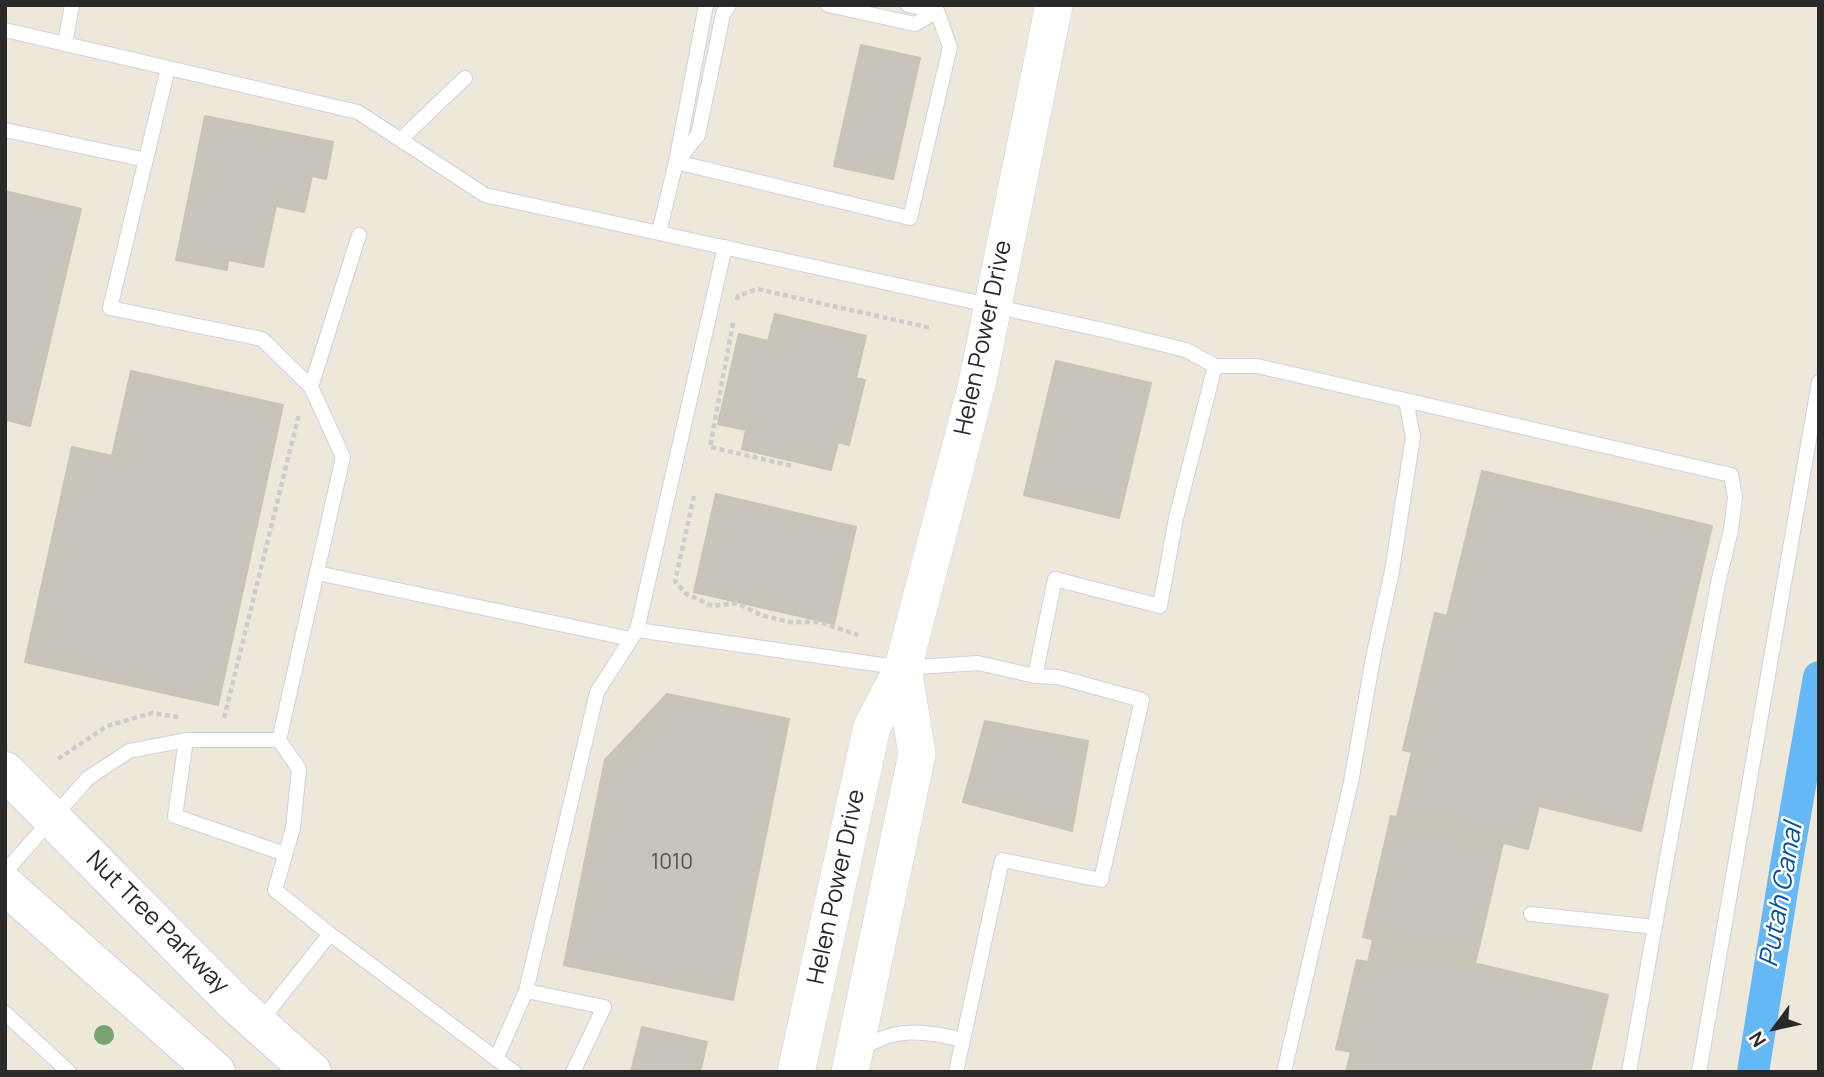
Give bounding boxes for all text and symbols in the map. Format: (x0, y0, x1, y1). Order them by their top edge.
street label: Helen Power Drive (949, 238, 1019, 438)
street label: Helen Power Drive (802, 787, 872, 987)
water label: Putah Canal (1754, 821, 1810, 969)
street label: Nut Tree Parkway (80, 846, 234, 1000)
house number: 1010 (651, 850, 693, 876)
north arrow (1740, 993, 1810, 1063)
text: N (1743, 1027, 1772, 1052)

